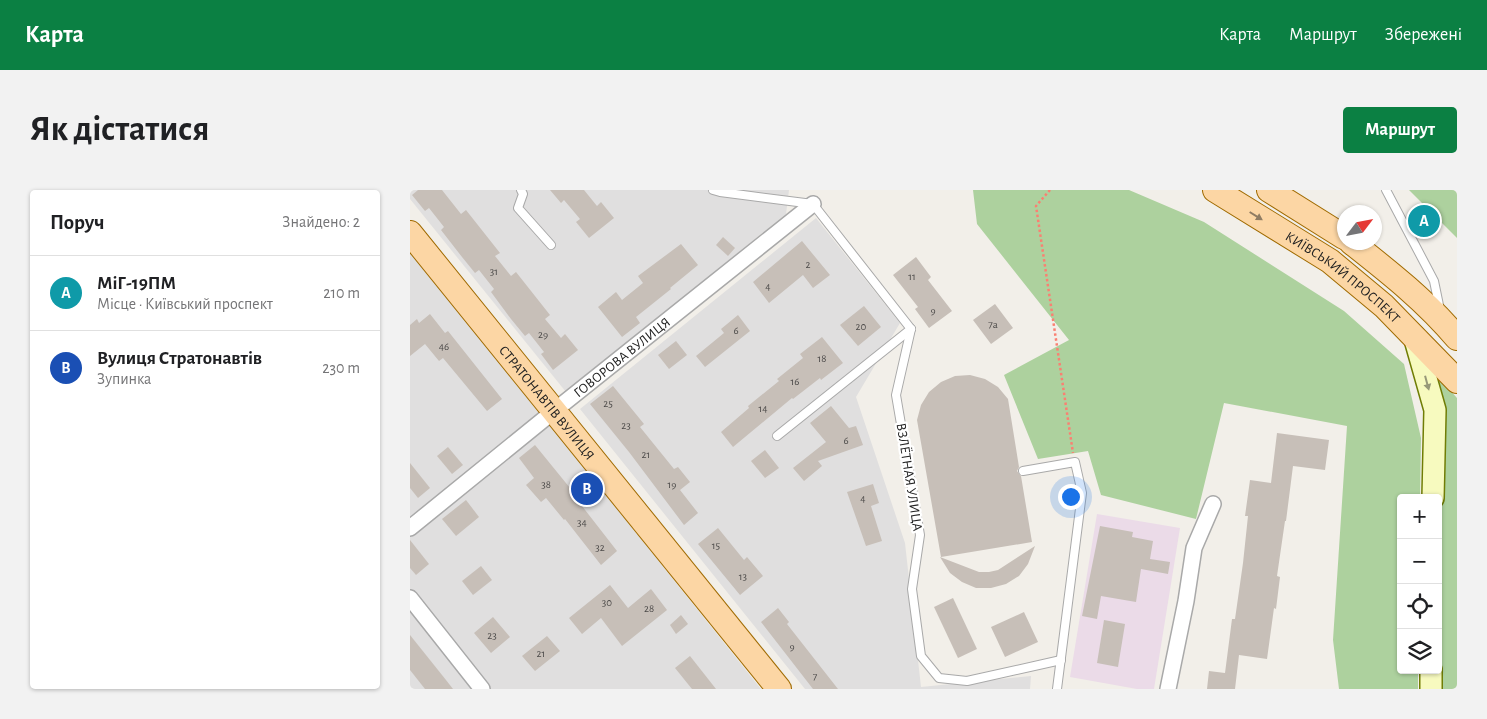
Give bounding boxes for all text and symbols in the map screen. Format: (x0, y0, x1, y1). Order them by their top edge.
text: Карта (25, 23, 84, 47)
text: Карта (1219, 26, 1261, 44)
text: Маршрут (1289, 26, 1357, 44)
text: Збережені (1385, 26, 1462, 44)
button: Маршрут (1343, 107, 1457, 153)
text: Як дістатися (30, 112, 209, 147)
pin: A (1408, 202, 1440, 240)
north arrow (1337, 205, 1382, 250)
one-way arrow (1250, 211, 1263, 220)
text: Поруч (50, 212, 104, 233)
text: Знайдено: 2 (282, 214, 360, 230)
street label: КИЇВСЬКИЙ ПРОСПЕКТ (1283, 229, 1403, 326)
house number: 2 (805, 259, 811, 270)
house number: 31 (490, 266, 498, 277)
house number: 11 (908, 271, 916, 282)
text: МіГ-19ПМ (97, 274, 176, 293)
house number: 4 (765, 281, 771, 292)
text: A (61, 285, 71, 301)
text: 210 m (323, 285, 360, 301)
text: Місце · Київський проспект (97, 296, 273, 312)
house number: 9 (930, 305, 936, 316)
street label: ГОВОРОВА ВУЛИЦЯ (571, 315, 673, 400)
house number: 7а (988, 319, 998, 330)
house number: 20 (856, 321, 867, 332)
house number: 6 (733, 325, 739, 336)
house number: 29 (538, 329, 548, 340)
house number: 46 (439, 341, 449, 352)
street label: СТРАТОНАВТІВ ВУЛИЦЯ (496, 343, 597, 463)
text: Вулиця Стратонавтів (97, 349, 262, 368)
house number: 18 (818, 353, 827, 364)
text: B (61, 360, 71, 376)
text: 230 m (322, 360, 360, 376)
text: Зупинка (97, 371, 151, 387)
one-way arrow (1423, 375, 1431, 390)
house number: 16 (791, 376, 799, 387)
house number: 25 (603, 398, 613, 409)
house number: 14 (758, 403, 768, 414)
house number: 23 (621, 420, 631, 431)
street label: ВЗЛЁТНАЯ УЛИЦА (894, 422, 926, 532)
house number: 6 (843, 435, 849, 446)
house number: 21 (642, 449, 650, 460)
pin: B (571, 470, 603, 508)
house number: 38 (541, 479, 551, 490)
house number: 19 (668, 479, 676, 490)
your location (1058, 484, 1084, 510)
house number: 4 (860, 493, 866, 504)
map controls (1397, 494, 1442, 674)
button: + (1397, 494, 1442, 539)
house number: 34 (577, 517, 587, 528)
button: − (1397, 539, 1442, 584)
house number: 15 (712, 540, 721, 551)
house number: 32 (595, 542, 605, 553)
house number: 13 (739, 571, 748, 582)
button: locate (1397, 584, 1442, 629)
house number: 30 (602, 597, 612, 608)
house number: 28 (644, 603, 654, 614)
button: layers (1397, 629, 1442, 674)
house number: 23 (487, 630, 497, 641)
house number: 9 (789, 641, 795, 652)
house number: 21 (537, 648, 545, 659)
house number: 7 (813, 671, 818, 682)

